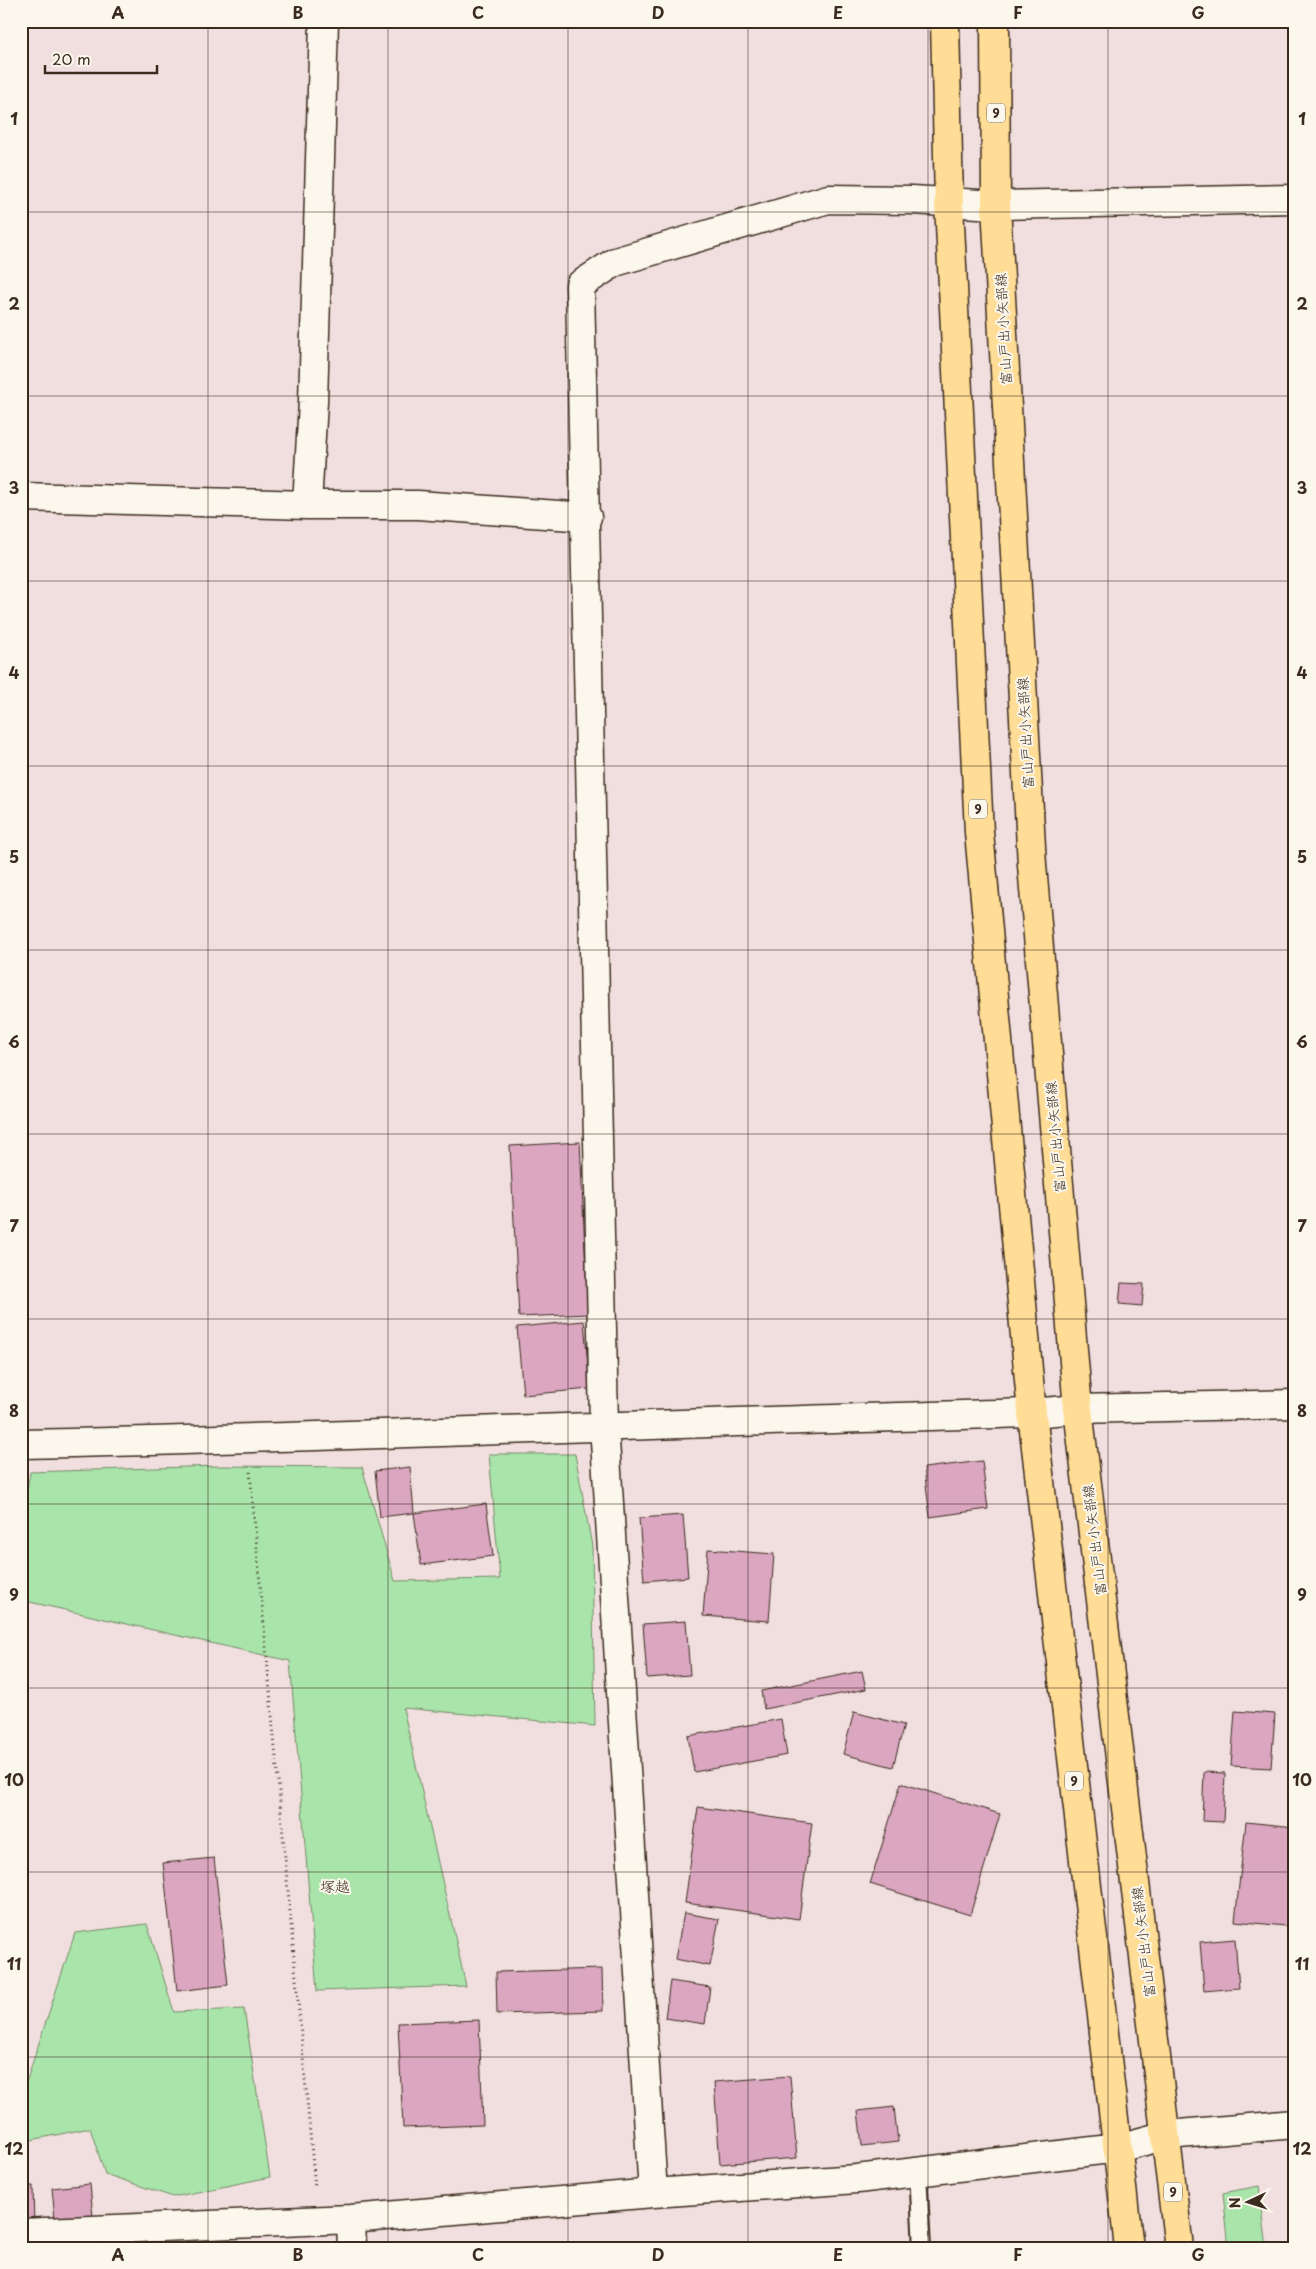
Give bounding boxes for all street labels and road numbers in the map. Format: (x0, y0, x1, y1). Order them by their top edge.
road number: 9 (987, 104, 1005, 122)
street label: 富山戸出小矢部線 (990, 273, 1016, 385)
street label: 富山戸出小矢部線 (1012, 677, 1038, 789)
road number: 9 (969, 800, 987, 819)
street label: 富山戸出小矢部線 (1040, 1080, 1070, 1194)
street label: 富山戸出小矢部線 (1077, 1483, 1111, 1597)
road number: 9 (1065, 1772, 1083, 1790)
street label: 富山戸出小矢部線 (1126, 1885, 1160, 1999)
road number: 9 (1164, 2182, 1182, 2202)

